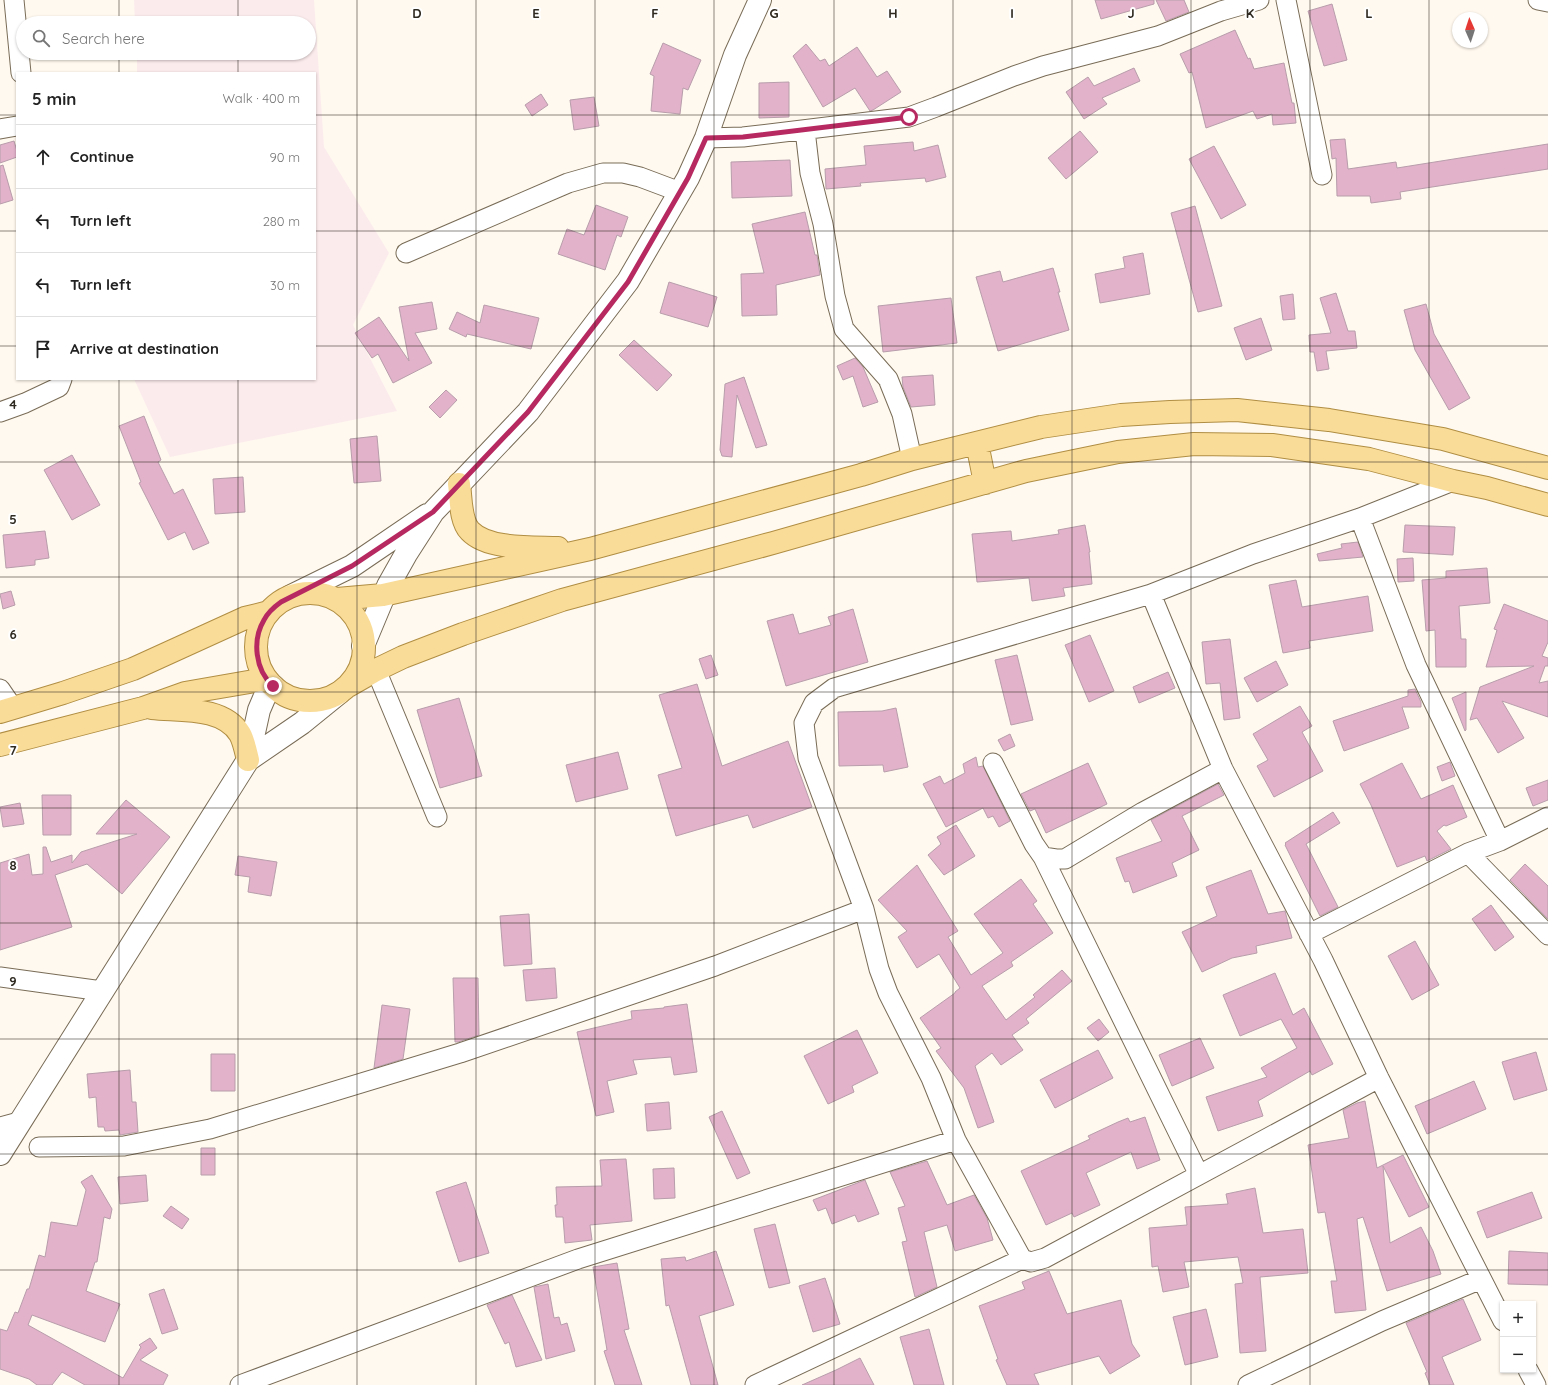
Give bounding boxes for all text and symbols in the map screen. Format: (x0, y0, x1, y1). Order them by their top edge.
text: D (412, 5, 422, 21)
text: E (532, 5, 540, 21)
text: F (651, 5, 659, 21)
text: G (769, 5, 779, 21)
text: H (888, 5, 898, 21)
text: I (1010, 5, 1014, 21)
text: J (1127, 5, 1135, 21)
text: K (1246, 5, 1255, 21)
text: L (1365, 5, 1373, 21)
north arrow (1452, 12, 1488, 48)
search box (16, 16, 316, 60)
icon: search (30, 27, 52, 49)
text: Search here (62, 29, 145, 48)
text: 5 min (32, 88, 76, 109)
text: Walk · 400 m (222, 90, 300, 106)
route start (900, 108, 918, 126)
icon: ahead (32, 146, 54, 168)
text: Continue (70, 147, 134, 166)
text: 90 m (270, 149, 300, 165)
icon: left (32, 210, 54, 232)
text: Turn left (70, 211, 132, 230)
text: 280 m (263, 213, 300, 229)
icon: left (32, 274, 54, 296)
text: Turn left (70, 275, 132, 294)
text: 30 m (270, 277, 300, 293)
icon: arrive (32, 338, 54, 360)
text: Arrive at destination (70, 339, 219, 358)
text: 4 (9, 396, 17, 412)
text: 5 (9, 511, 17, 527)
text: 6 (9, 626, 17, 642)
route end (264, 677, 282, 695)
text: 7 (9, 742, 17, 758)
text: 8 (9, 857, 17, 873)
text: 9 (9, 973, 17, 989)
map controls (1500, 1301, 1536, 1373)
button: + (1500, 1301, 1536, 1337)
button: − (1500, 1337, 1536, 1373)

